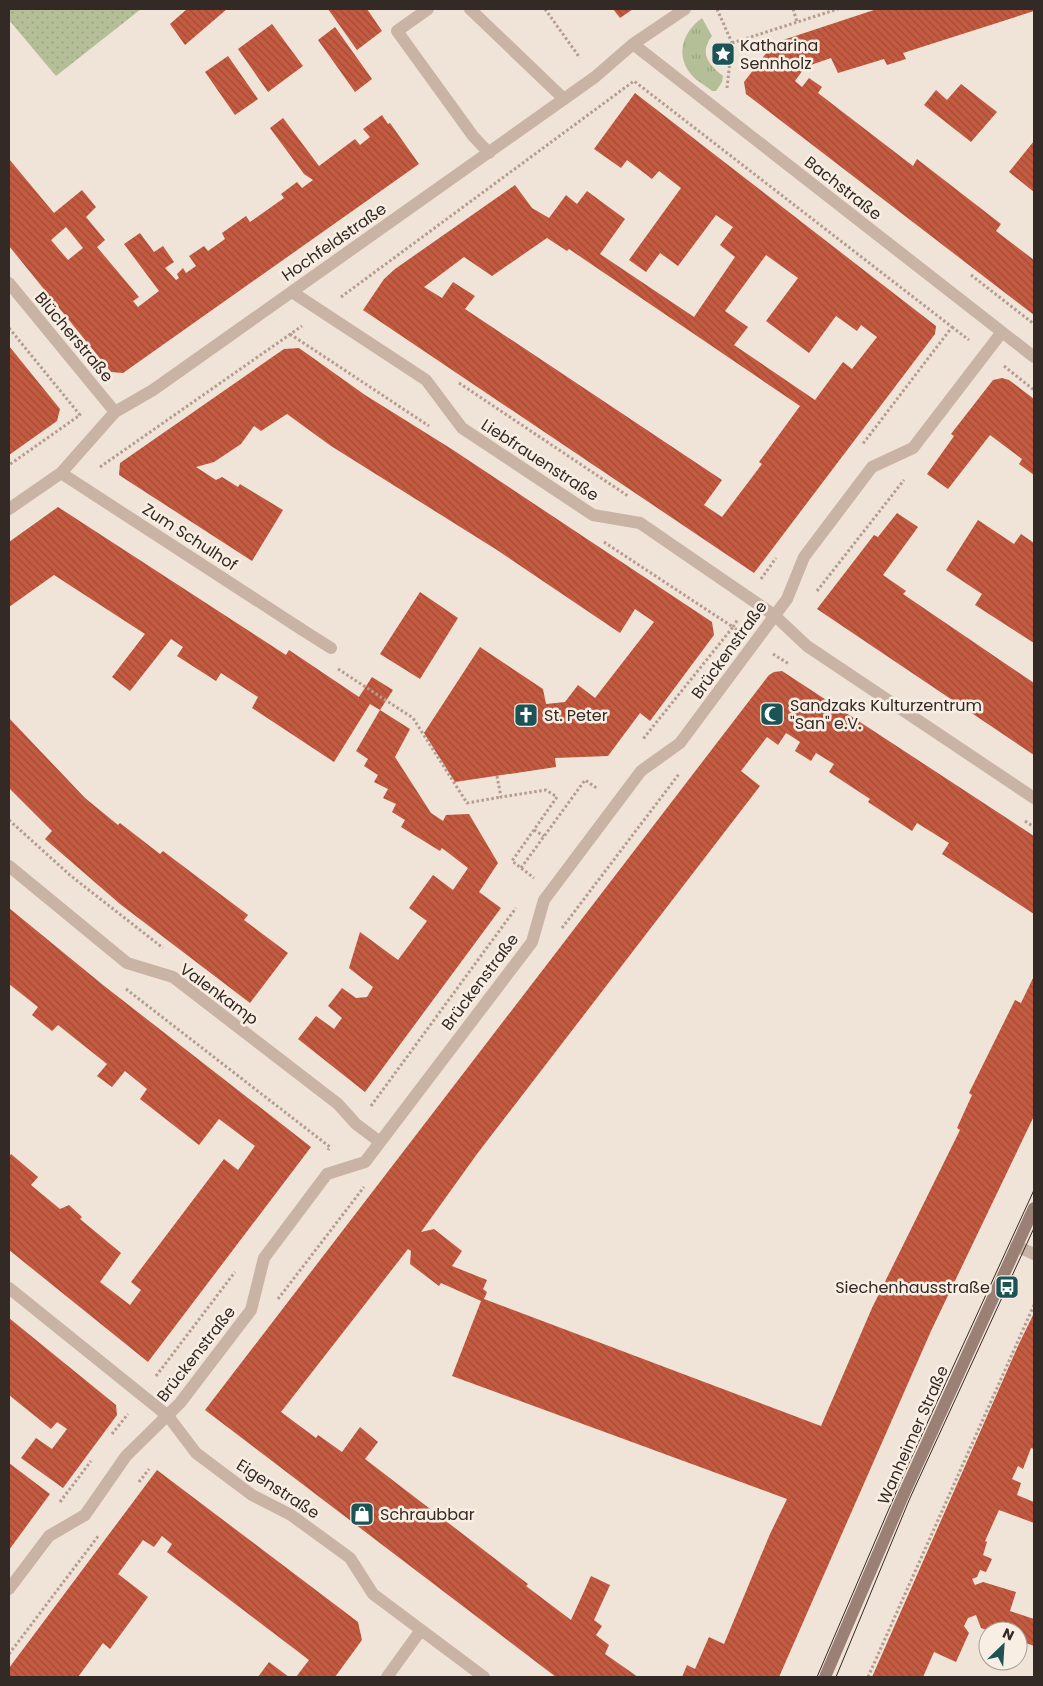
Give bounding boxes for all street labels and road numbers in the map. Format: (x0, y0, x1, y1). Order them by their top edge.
street label: Bachstraße (800, 151, 887, 226)
street label: Hochfeldstraße (277, 197, 391, 287)
street label: Blücherstraße (29, 287, 119, 387)
street label: Liebfrauenstraße (477, 413, 603, 507)
street label: Zum Schulhof (138, 498, 242, 576)
street label: Brückenstraße (686, 596, 772, 704)
street label: Brückenstraße (436, 929, 524, 1035)
street label: Valenkamp (175, 958, 263, 1030)
street label: Brückenstraße (151, 1301, 241, 1407)
street label: Wanheimer Straße (872, 1362, 954, 1508)
street label: Eigenstraße (232, 1454, 324, 1525)

